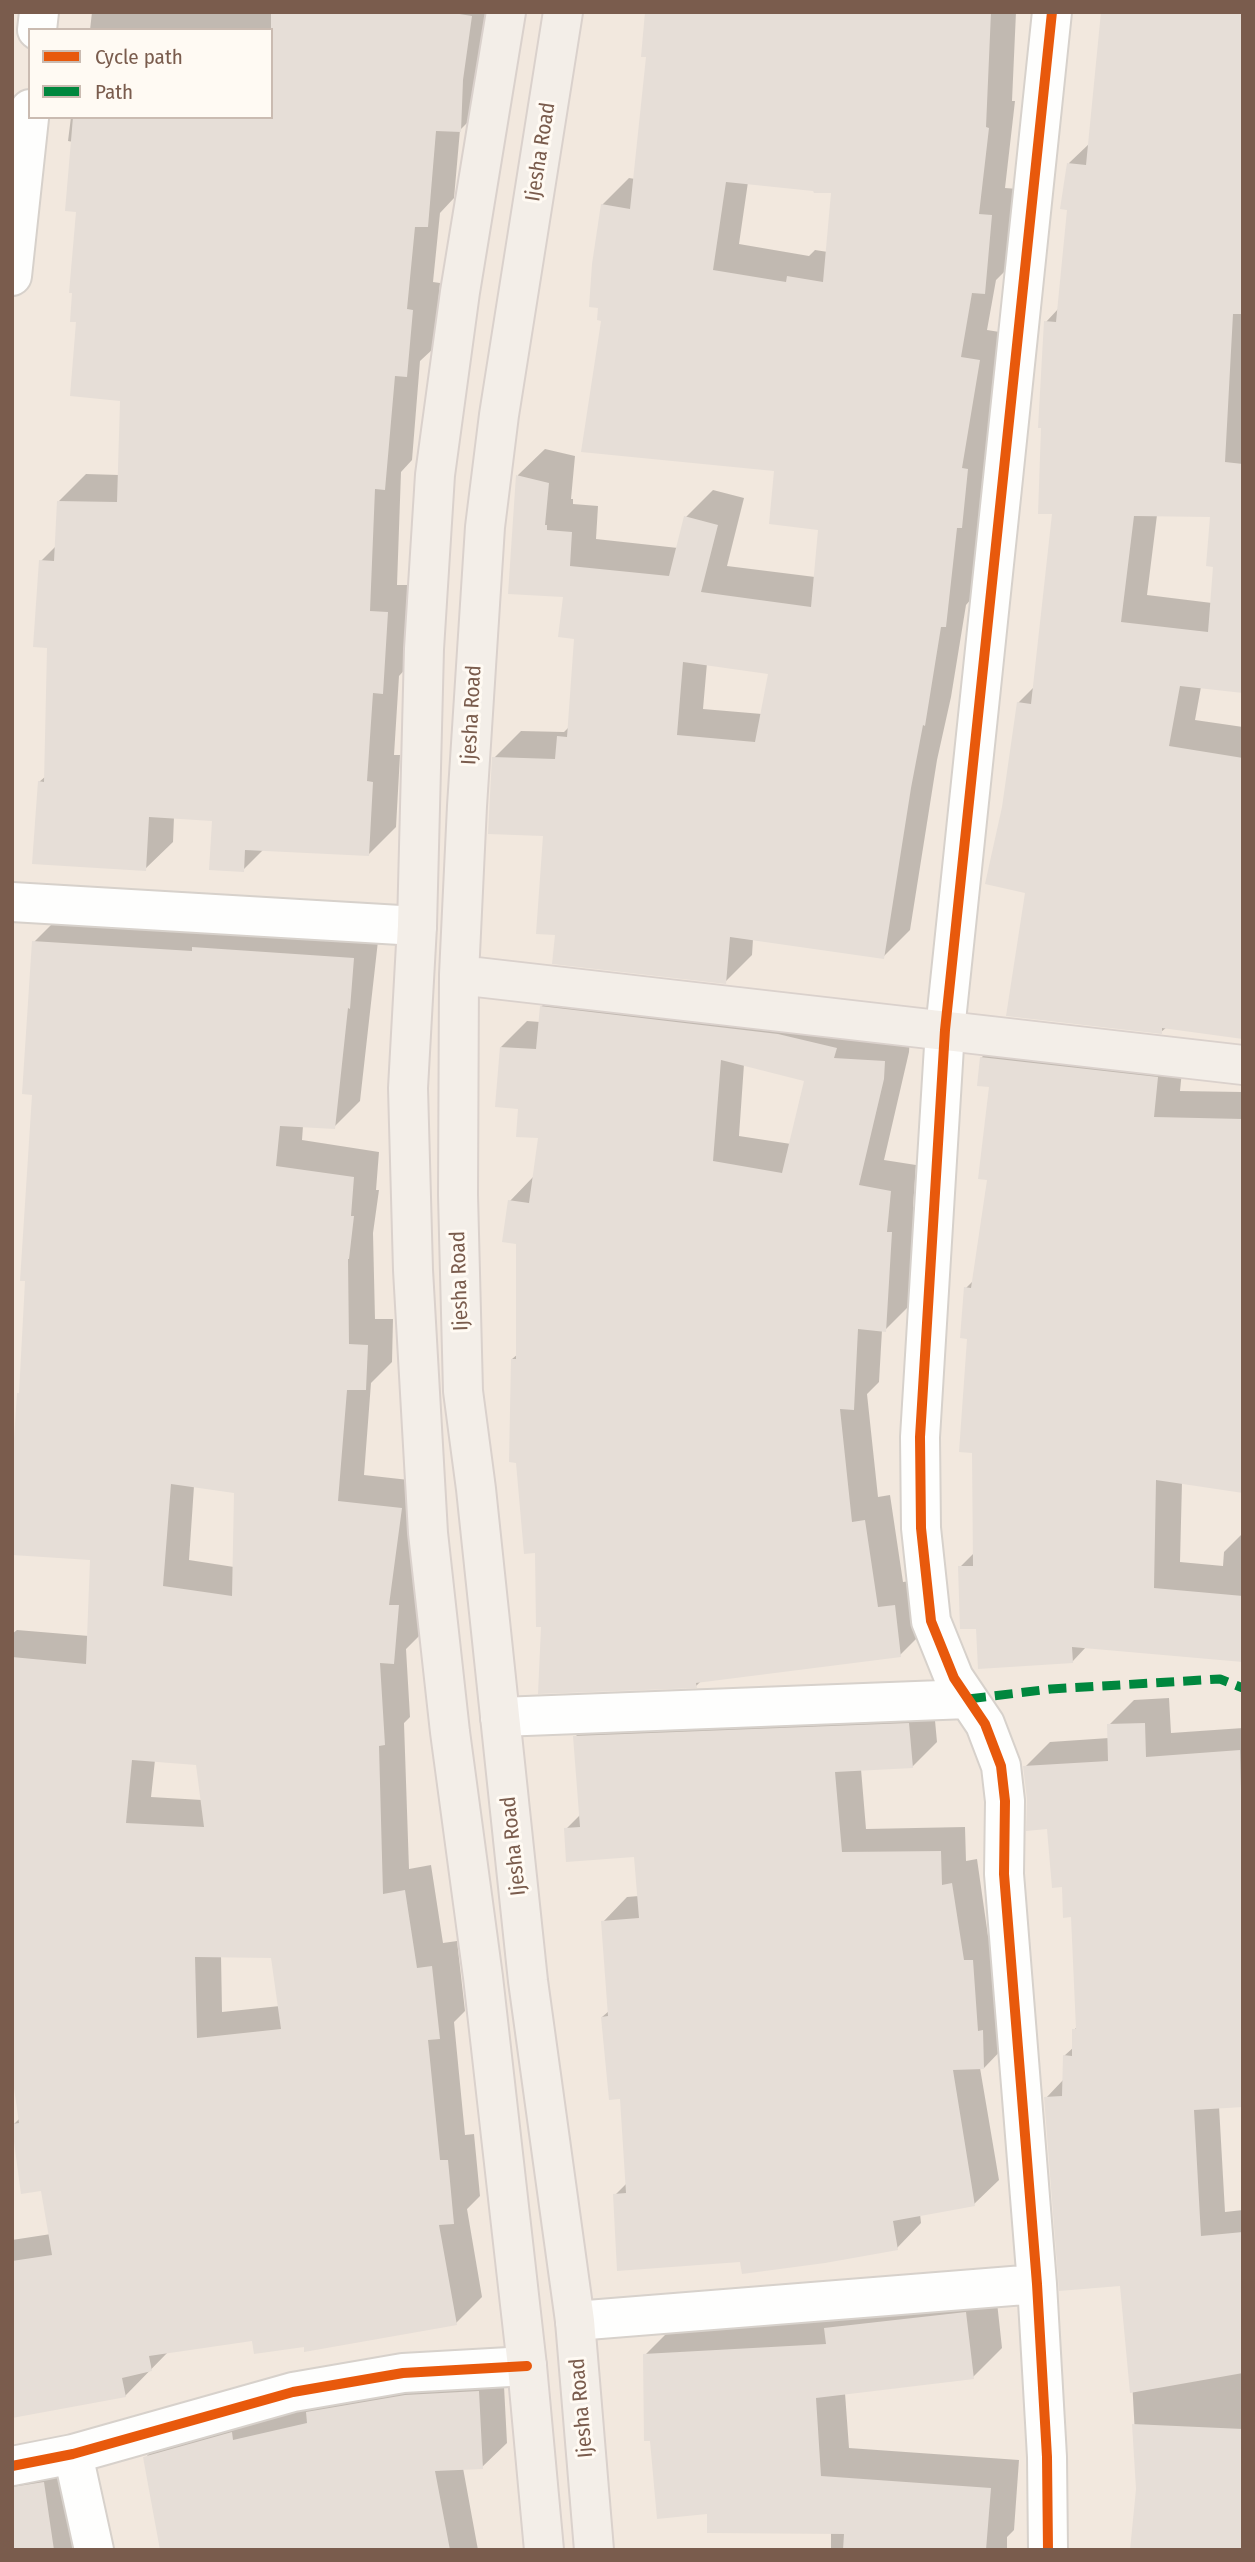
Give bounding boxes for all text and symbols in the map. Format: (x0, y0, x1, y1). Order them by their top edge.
legend (28, 28, 273, 119)
text: Cycle path (95, 44, 183, 70)
text: Path (95, 79, 133, 105)
street label: Ijesha Road (521, 101, 561, 203)
street label: Ijesha Road (457, 664, 487, 766)
street label: Ijesha Road (446, 1231, 474, 1331)
street label: Ijesha Road (496, 1795, 532, 1897)
street label: Ijesha Road (565, 2357, 599, 2459)

